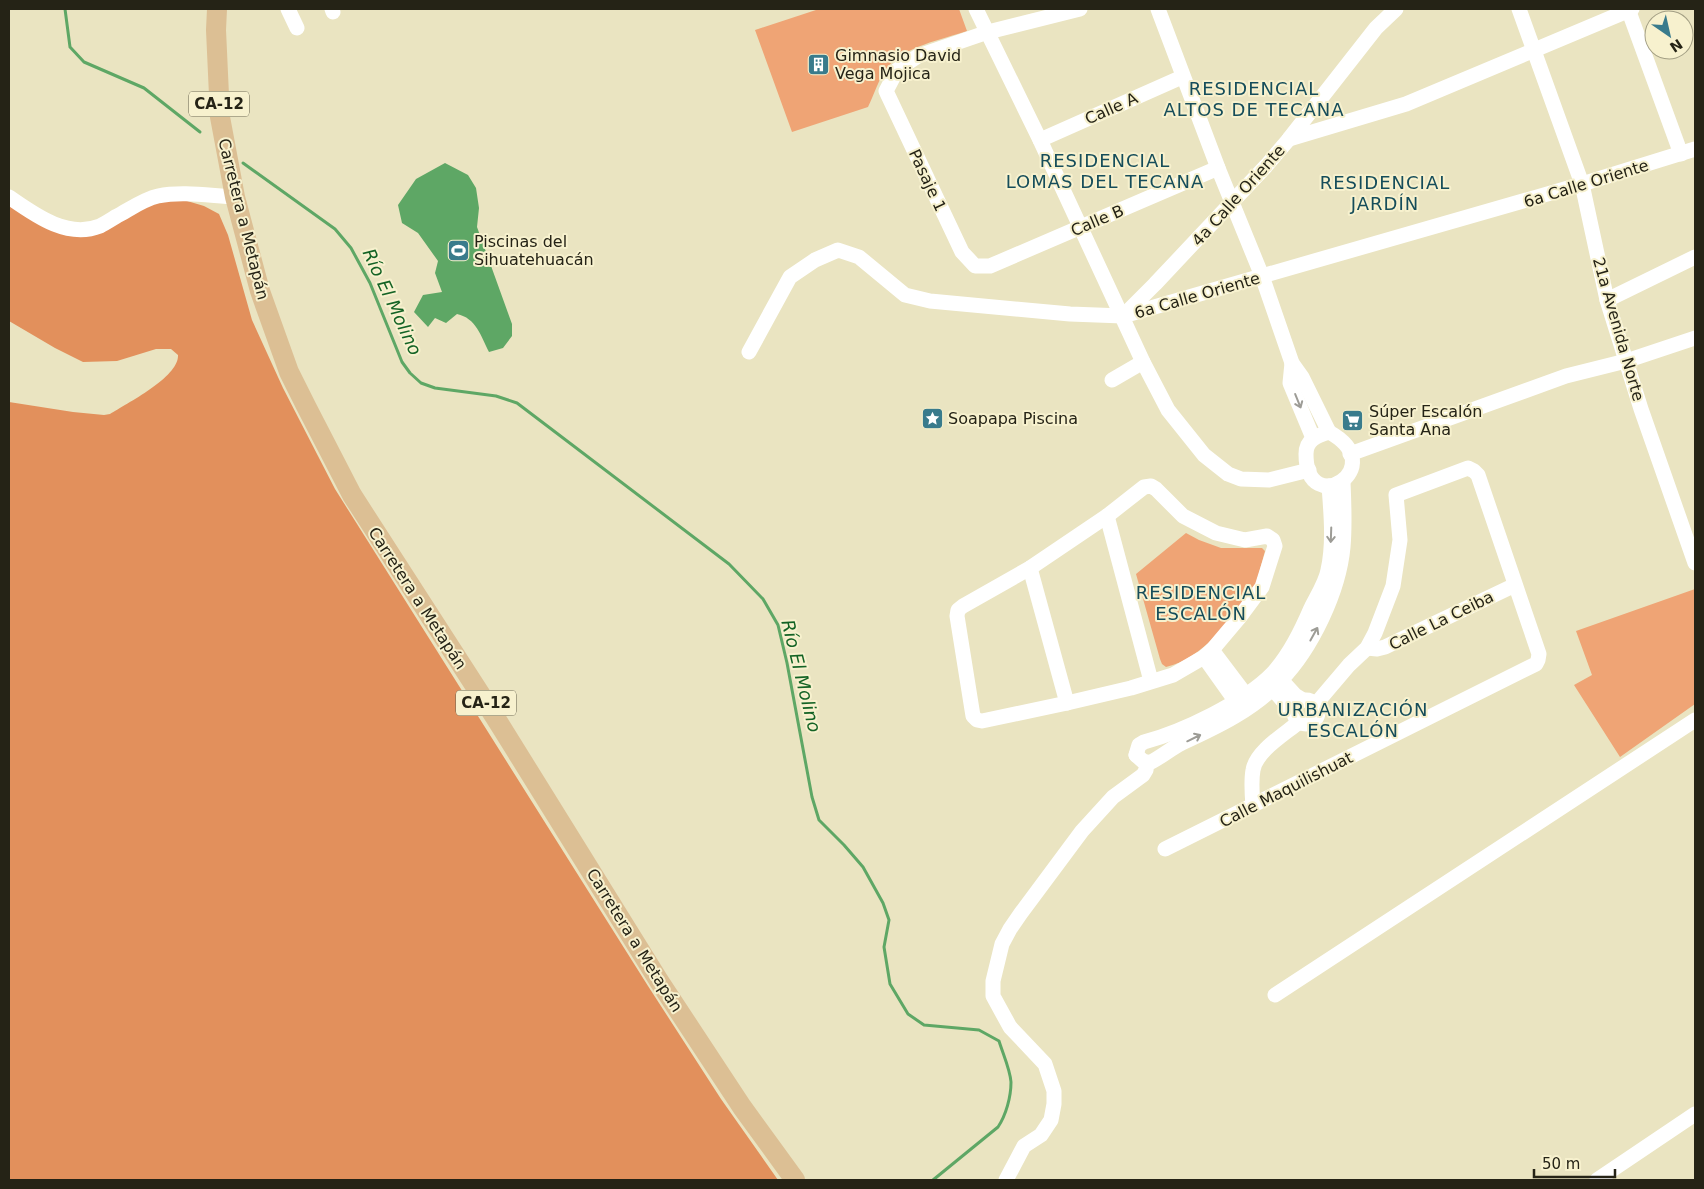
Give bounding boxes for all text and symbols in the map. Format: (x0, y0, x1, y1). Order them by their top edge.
north arrow (1644, 10, 1694, 60)
text: N (1667, 36, 1686, 56)
place label: Gimnasio David Vega Mojica (835, 46, 961, 83)
building icon: Gimnasio David Vega Mojica (807, 52, 831, 76)
district label: RESIDENCIAL ALTOS DE TECANA (1163, 78, 1345, 120)
street label: Calle A (1082, 88, 1141, 128)
road number: CA-12 (189, 92, 249, 116)
street label: Carretera a Metapán (214, 136, 273, 302)
street label: 4a Calle Oriente (1188, 141, 1289, 250)
street label: Pasaje 1 (905, 146, 950, 214)
district label: RESIDENCIAL LOMAS DEL TECANA (1006, 150, 1204, 192)
street label: 6a Calle Oriente (1521, 155, 1651, 212)
district label: RESIDENCIAL JARDÍN (1320, 172, 1450, 214)
street label: Calle B (1068, 201, 1127, 240)
place label: Piscinas del Sihuatehuacán (474, 232, 594, 269)
sports icon: Piscinas del Sihuatehuacán (446, 238, 470, 262)
water label: Río El Molino (359, 245, 426, 358)
street label: 21a Avenida Norte (1589, 255, 1648, 403)
street label: 6a Calle Oriente (1132, 268, 1262, 322)
one-way arrow (1294, 393, 1303, 408)
place label: Súper Escalón Santa Ana (1369, 402, 1482, 439)
place icon: Soapapa Piscina (920, 406, 944, 430)
supermarket icon: Súper Escalón Santa Ana (1341, 408, 1365, 432)
place label: Soapapa Piscina (948, 409, 1078, 428)
street label: Carretera a Metapán (365, 524, 471, 673)
one-way arrow (1326, 526, 1336, 543)
district label: RESIDENCIAL ESCALÓN (1136, 582, 1266, 624)
street label: Calle La Ceiba (1386, 587, 1497, 654)
water label: Río El Molino (777, 617, 826, 734)
one-way arrow (1310, 627, 1320, 642)
road number: CA-12 (456, 690, 516, 716)
district label: URBANIZACIÓN ESCALÓN (1278, 699, 1428, 741)
one-way arrow (1186, 733, 1201, 743)
street label: Calle Maquilishuat (1217, 748, 1356, 831)
street label: Carretera a Metapán (583, 865, 687, 1016)
scale bar (1534, 1146, 1615, 1178)
text: 50 m (1542, 1155, 1580, 1173)

